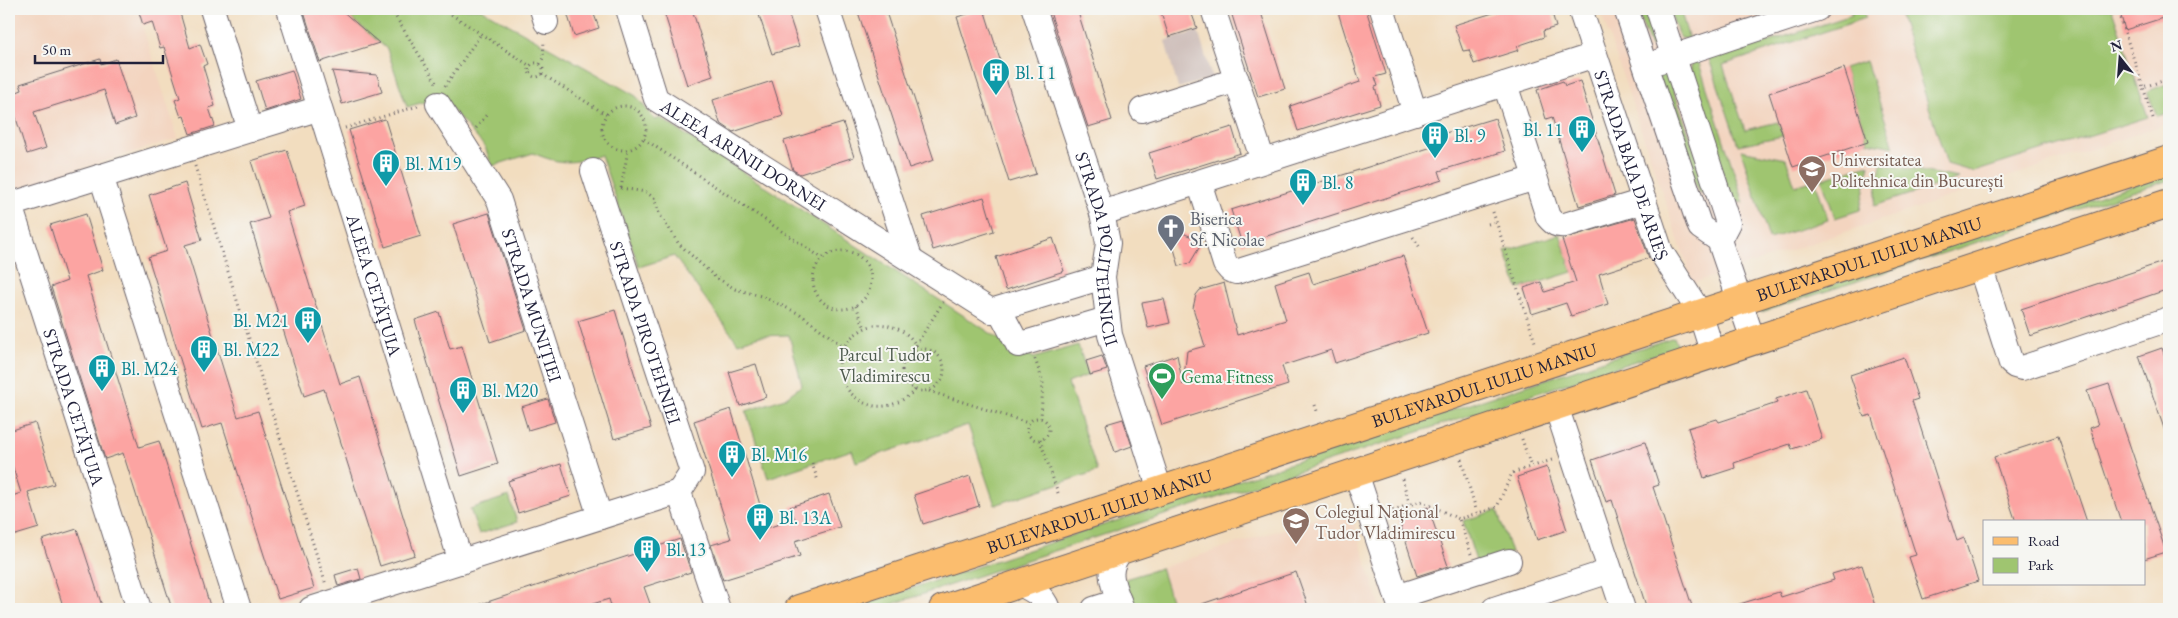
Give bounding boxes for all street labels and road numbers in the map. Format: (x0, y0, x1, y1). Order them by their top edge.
street label: STRADA BAIA DE ARIEȘ (1590, 67, 1674, 264)
street label: ALEEA ARINII DORNEI (656, 93, 831, 215)
street label: STRADA POLITEHNICII (1071, 149, 1124, 349)
street label: ALEEA CETĂȚUIA (342, 210, 408, 359)
street label: BULEVARDUL IULIU MANIU (1753, 210, 1985, 306)
street label: STRADA MUNIȚIEI (497, 225, 568, 385)
street label: STRADA PIROTEHNIEI (605, 238, 687, 427)
street label: STRADA CETĂȚUIA (39, 325, 111, 489)
street label: BULEVARDUL IULIU MANIU (1368, 337, 1601, 432)
street label: BULEVARDUL IULIU MANIU (984, 463, 1216, 558)

